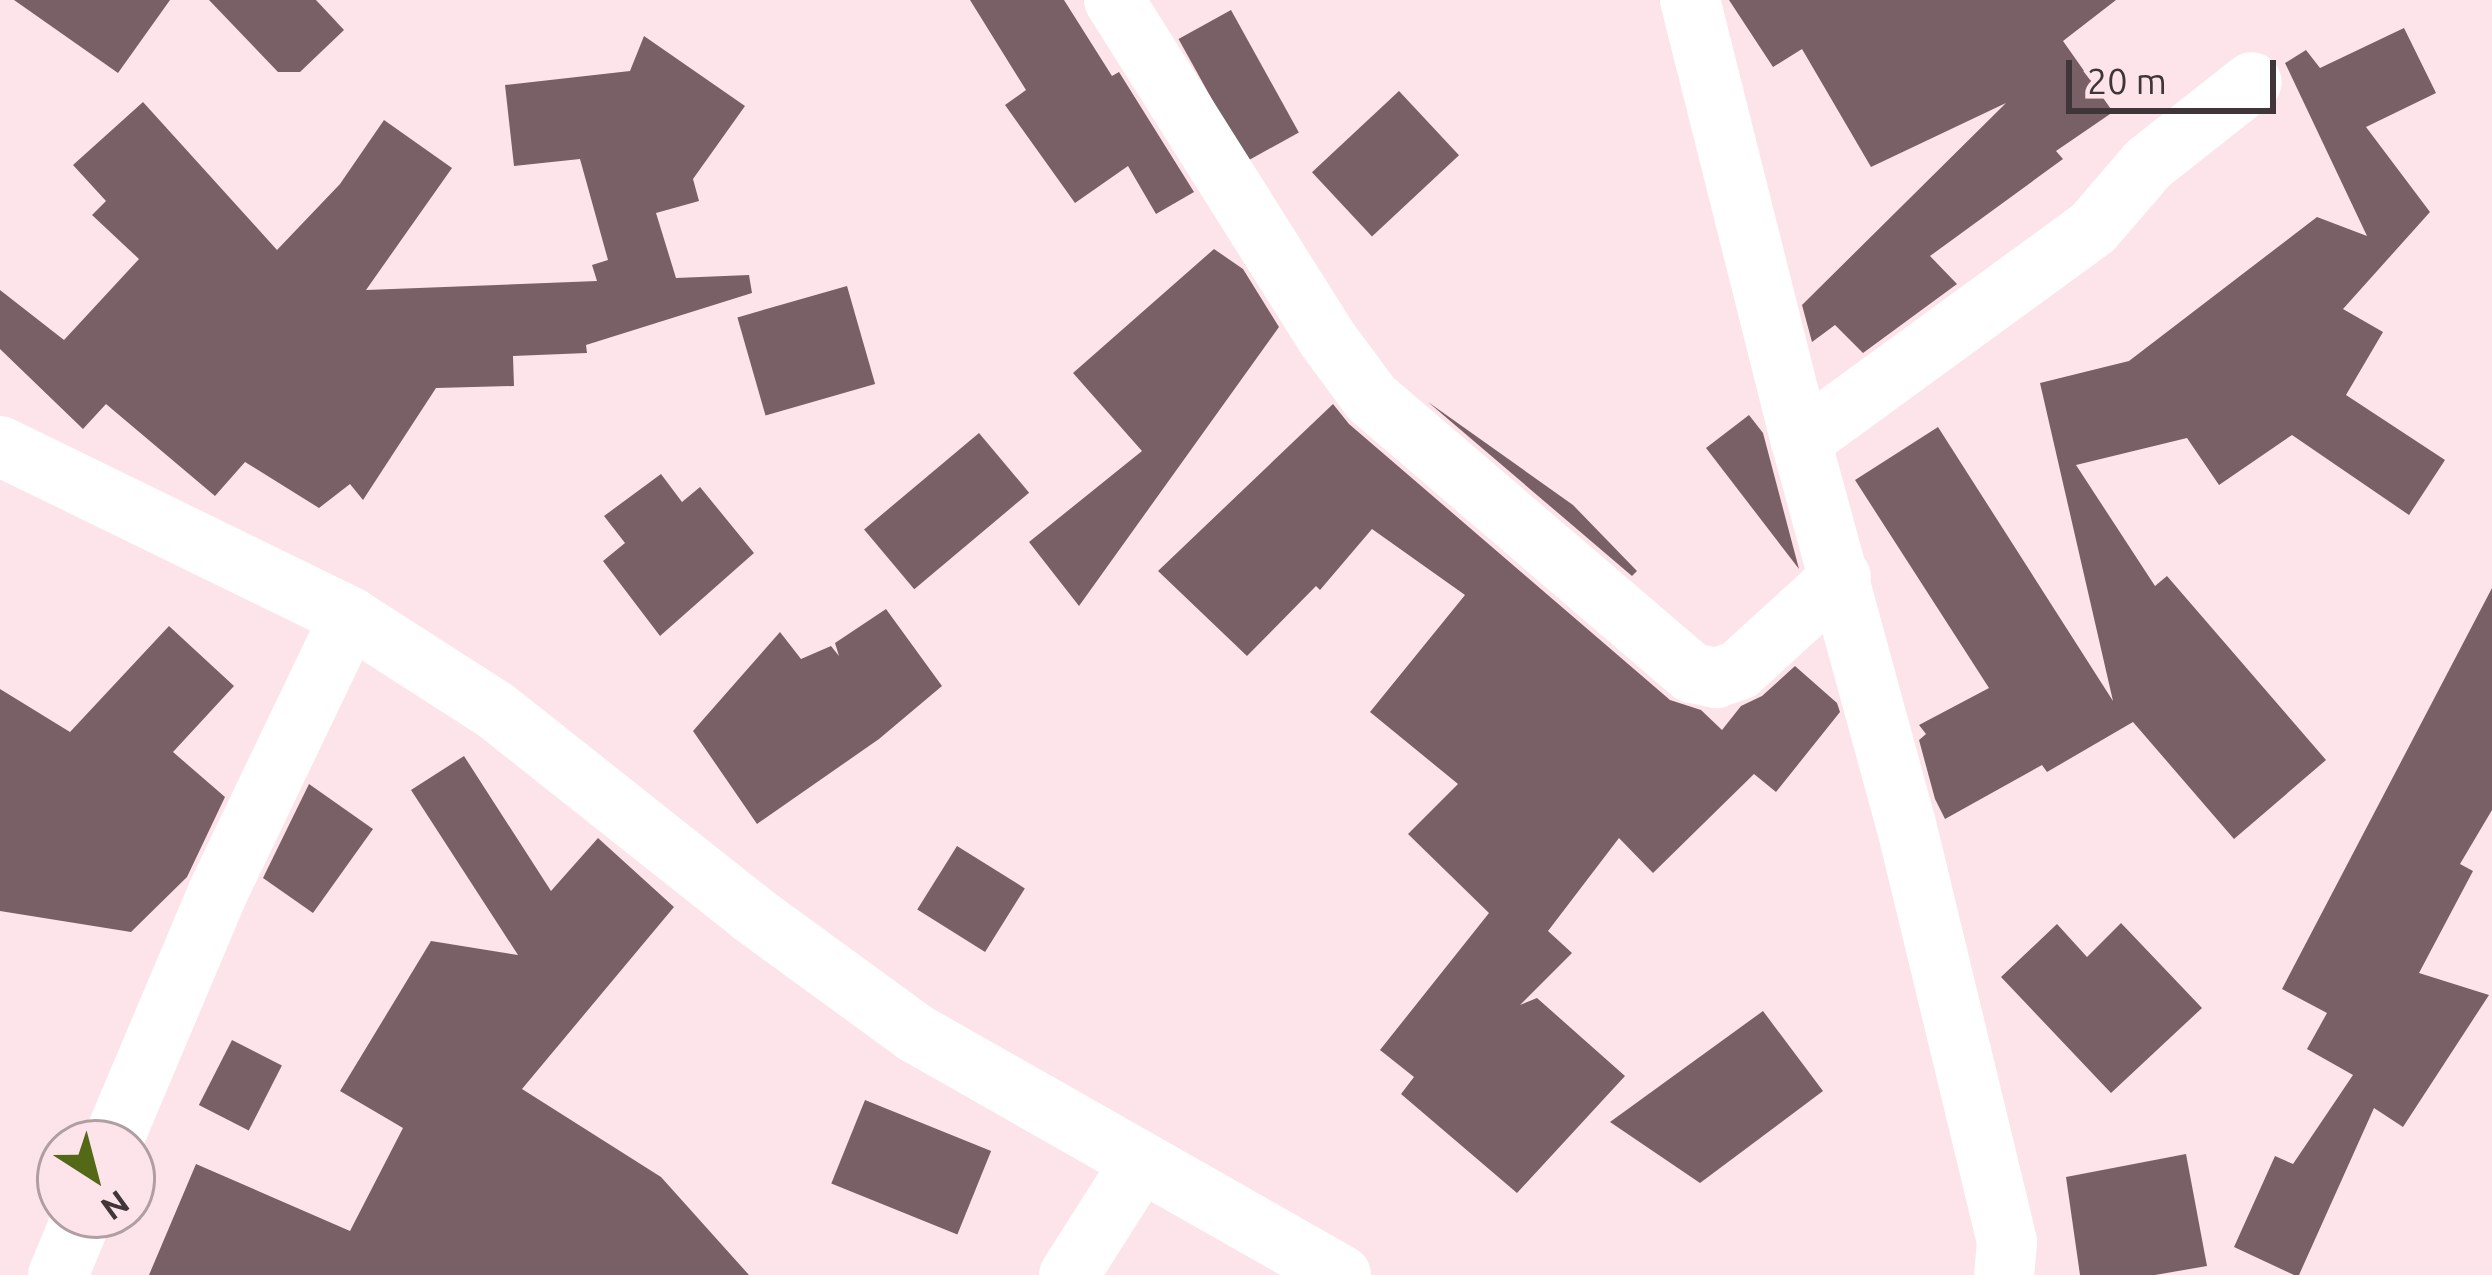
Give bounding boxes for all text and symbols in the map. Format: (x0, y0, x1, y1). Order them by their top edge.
scale bar (2072, 36, 2282, 110)
text: 20 m (2087, 60, 2167, 101)
north arrow (36, 1119, 156, 1239)
text: N (95, 1184, 137, 1228)

